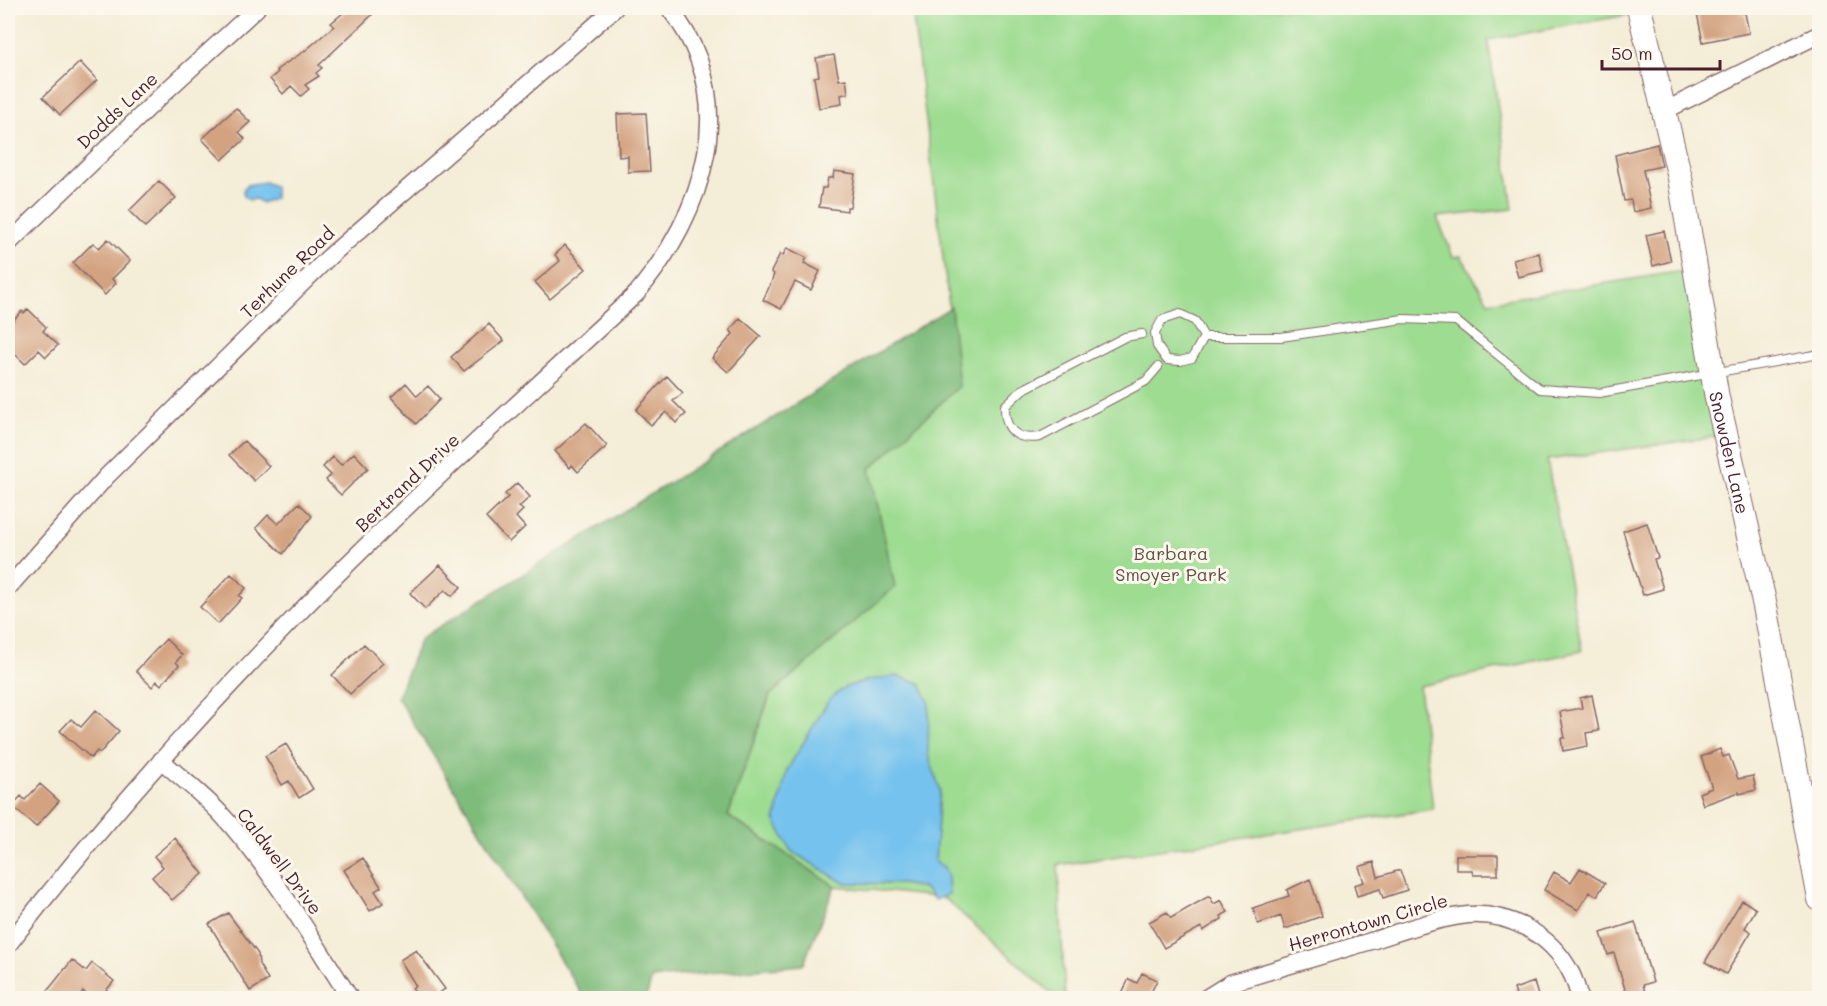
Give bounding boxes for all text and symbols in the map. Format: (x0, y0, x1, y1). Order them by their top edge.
scale bar (1602, 33, 1720, 71)
text: 50 m (1611, 41, 1653, 65)
street label: Dodds Lane (71, 66, 163, 154)
street label: Terhune Road (235, 221, 339, 323)
street label: Snowden Lane (1704, 390, 1755, 516)
street label: Bertrand Drive (350, 427, 464, 537)
park label: Barbara Smoyer Park (1115, 541, 1227, 586)
street label: Caldwell Drive (232, 803, 328, 919)
street label: Herrontown Circle (1286, 888, 1450, 956)

